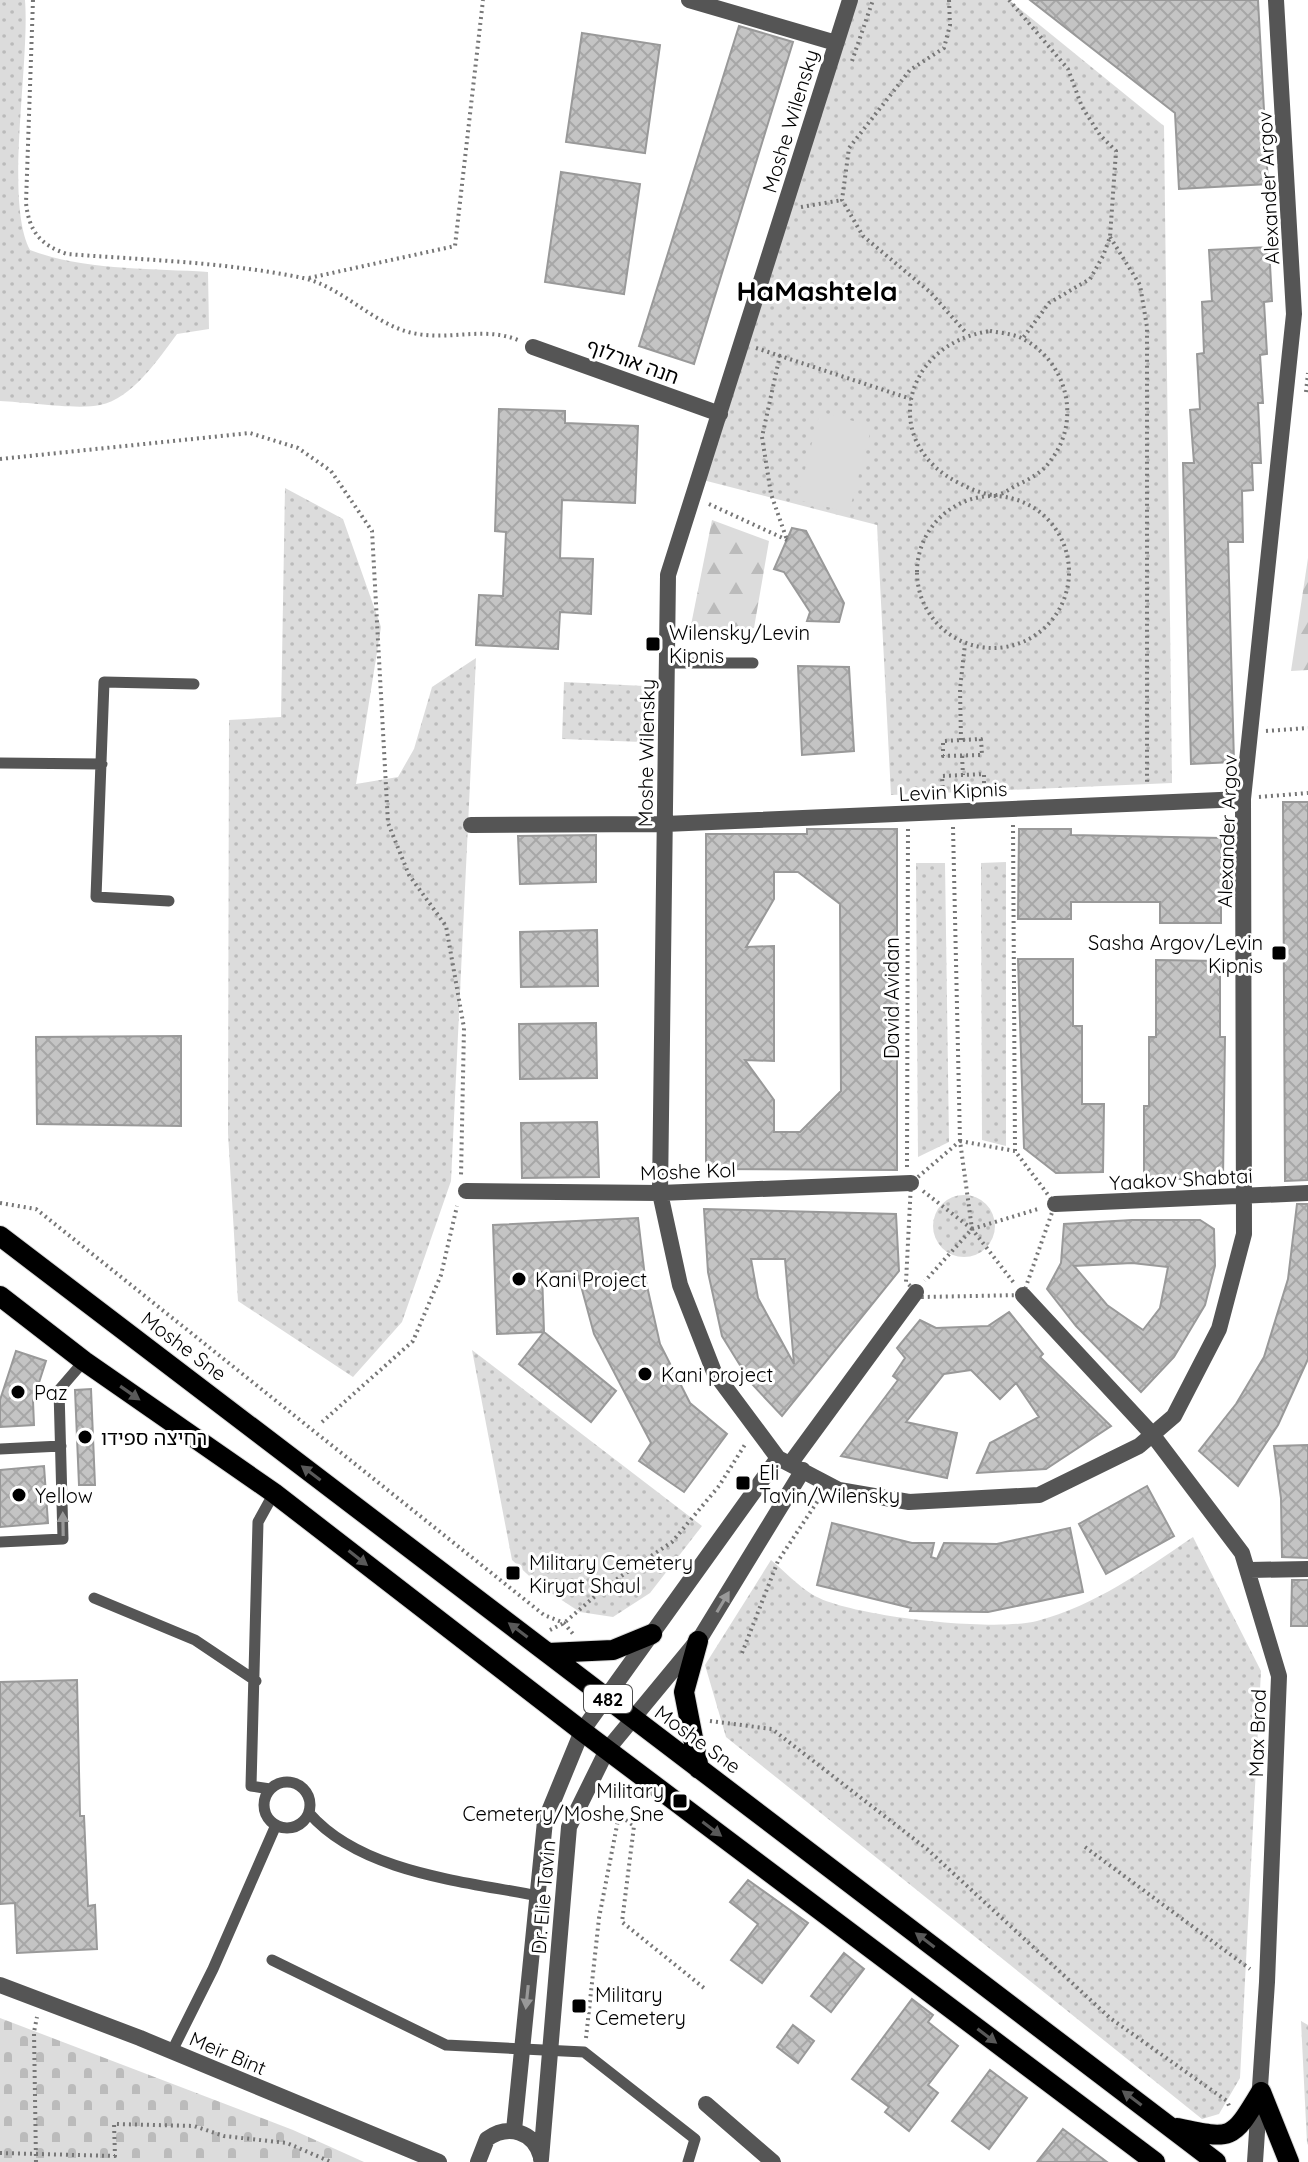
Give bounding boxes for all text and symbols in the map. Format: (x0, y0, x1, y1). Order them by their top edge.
street label: Moshe Wilensky (756, 46, 824, 196)
street label: Alexander Argov (1252, 111, 1284, 265)
district label: HaMashtela (736, 273, 898, 308)
street label: חנה אורלוף (583, 333, 683, 389)
place label: Wilensky/Levin Kipnis (669, 620, 810, 668)
marker: Wilensky/Levin Kipnis (644, 635, 662, 653)
street label: Moshe Wilensky (632, 679, 660, 827)
street label: Alexander Argov (1212, 754, 1242, 908)
street label: Levin Kipnis (898, 776, 1008, 806)
place label: Sasha Argov/Levin Kipnis (1088, 930, 1263, 978)
street label: David Avidan (879, 937, 904, 1059)
marker: Sasha Argov/Levin Kipnis (1270, 944, 1288, 962)
street label: Moshe Kol (640, 1157, 736, 1185)
street label: Yaakov Shabtai (1109, 1163, 1253, 1195)
place label: Kani Project (535, 1267, 647, 1292)
marker: Kani Project (510, 1270, 528, 1288)
street label: Moshe Sne (136, 1306, 232, 1386)
place label: Kani project (661, 1362, 773, 1387)
marker: Kani project (636, 1365, 654, 1383)
place label: Paz (34, 1380, 68, 1405)
marker: Paz (9, 1383, 27, 1401)
one-way arrow (119, 1385, 140, 1400)
place label: רחיצה ספידו (101, 1425, 207, 1450)
marker: רחיצה ספידו (76, 1428, 94, 1446)
place label: Eli Tavin/Wilensky (759, 1460, 900, 1508)
one-way arrow (301, 1465, 321, 1481)
marker: Eli Tavin/Wilensky (734, 1474, 752, 1492)
place label: Yellow (35, 1483, 93, 1508)
marker: Yellow (10, 1486, 28, 1504)
one-way arrow (56, 1511, 69, 1536)
one-way arrow (347, 1549, 368, 1565)
place label: Military Cemetery Kiryat Shaul (529, 1550, 693, 1598)
marker: Military Cemetery Kiryat Shaul (504, 1564, 522, 1582)
one-way arrow (715, 1591, 729, 1613)
one-way arrow (508, 1623, 528, 1639)
road number: 482 (584, 1685, 632, 1713)
street label: Max Brod (1243, 1688, 1271, 1778)
street label: Moshe Sne (650, 1699, 746, 1779)
place label: Military Cemetery/Moshe Sne (462, 1778, 664, 1826)
marker: Military Cemetery/Moshe Sne (671, 1792, 689, 1810)
one-way arrow (702, 1820, 722, 1836)
street label: Dr. Elie Tavin (526, 1839, 560, 1955)
one-way arrow (915, 1933, 935, 1949)
place label: Military Cemetery (595, 1982, 686, 2030)
one-way arrow (521, 1985, 534, 2010)
marker: Military Cemetery (570, 1997, 588, 2015)
street label: Meir Bint (186, 2026, 270, 2080)
one-way arrow (977, 2027, 997, 2043)
one-way arrow (1122, 2090, 1142, 2106)

